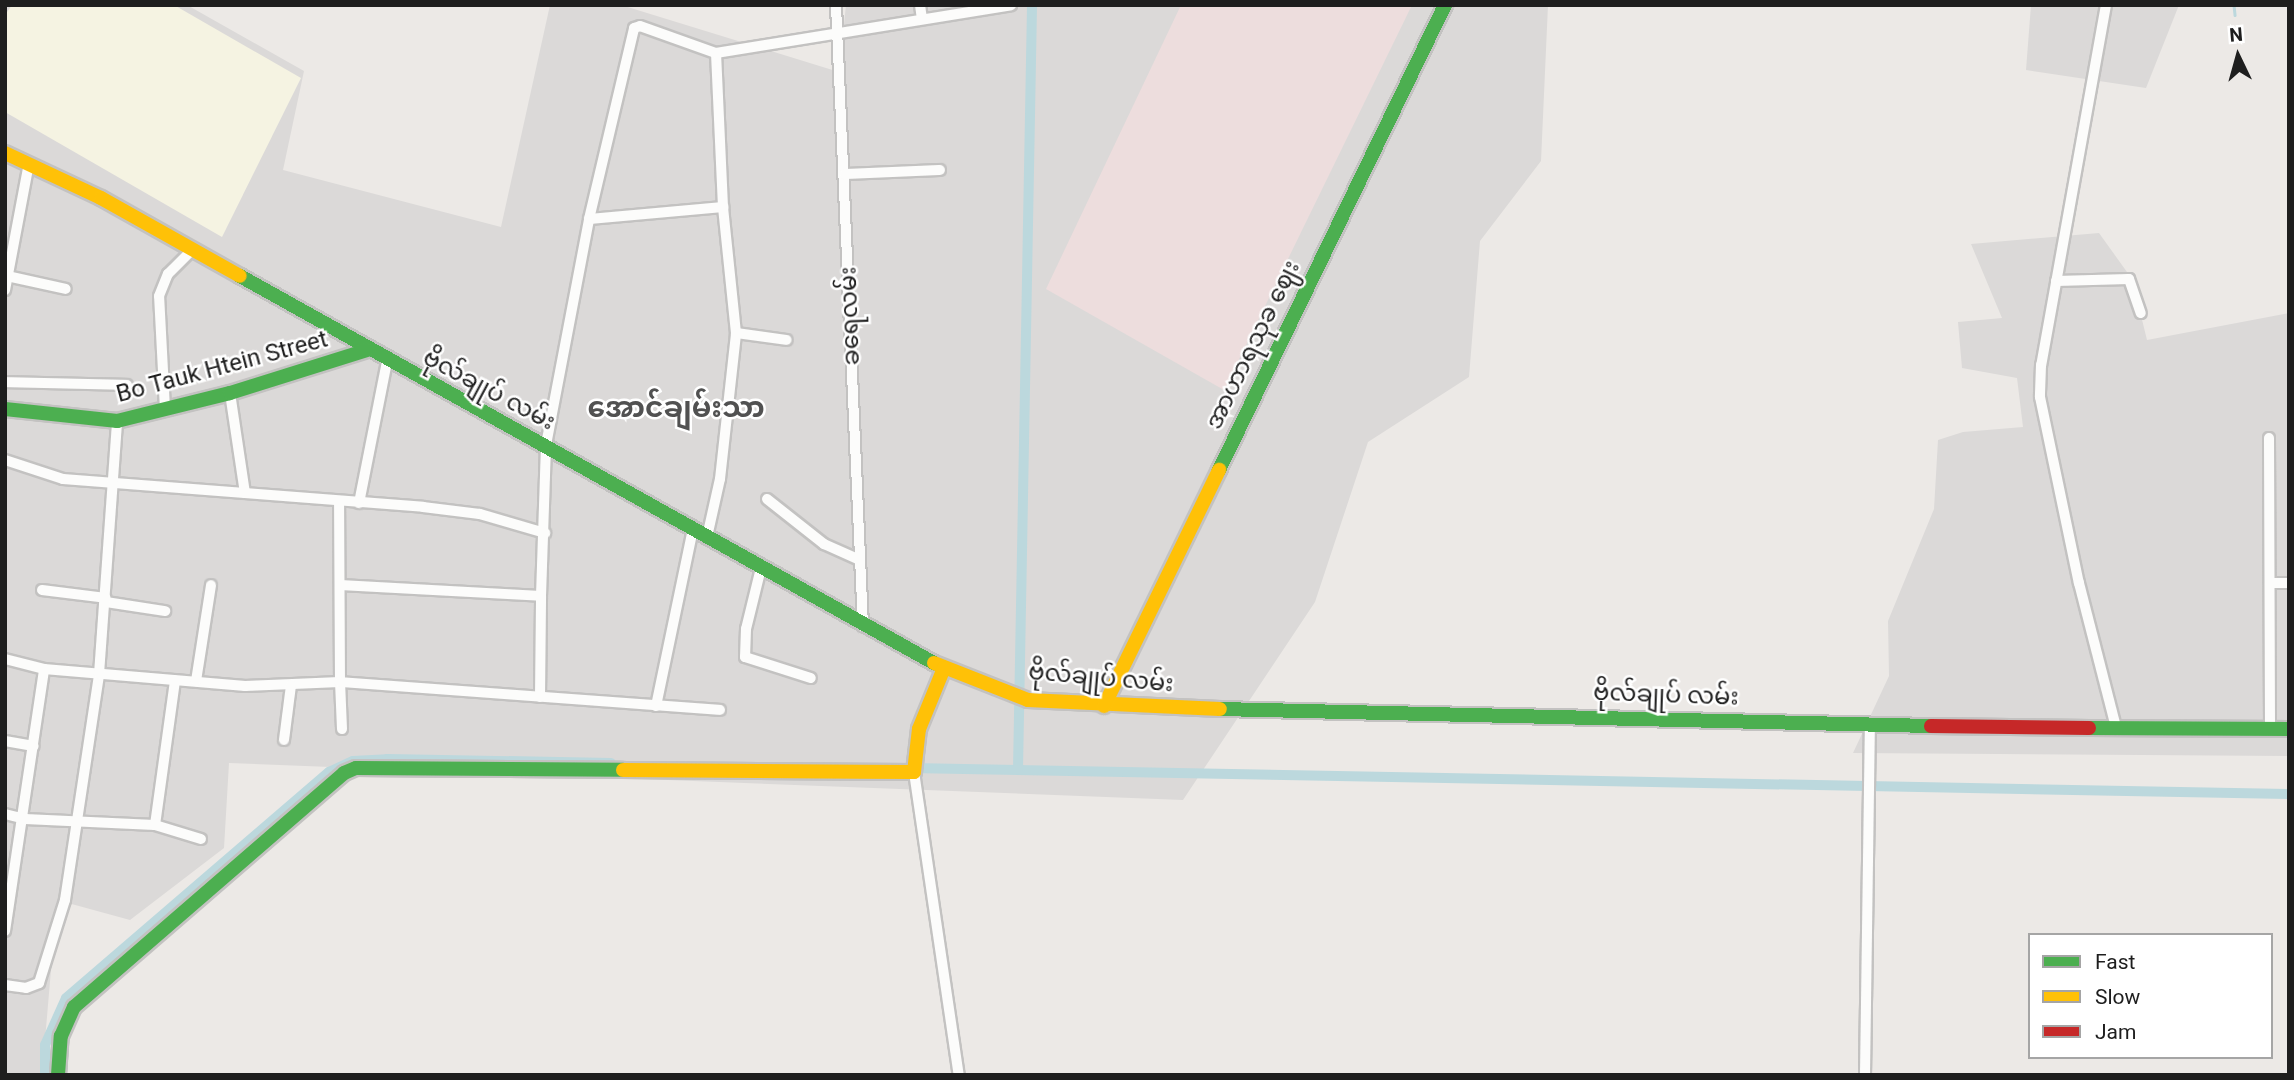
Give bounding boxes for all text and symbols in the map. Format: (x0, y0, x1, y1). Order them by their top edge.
north arrow (2203, 21, 2273, 91)
text: N (2228, 23, 2244, 47)
street label: အာဟာရသုခ ဈေး (1200, 256, 1306, 434)
street label: ခရေလမ်း (834, 266, 866, 366)
street label: Bo Tauk Htein Street (113, 325, 331, 409)
street label: ဗိုလ်ချုပ် လမ်း (418, 343, 560, 437)
district label: အောင်ချမ်းသာ (587, 391, 765, 425)
street label: ဗိုလ်ချုပ် လမ်း (1027, 657, 1175, 699)
street label: ဗိုလ်ချုပ် လမ်း (1593, 678, 1739, 712)
legend (2028, 933, 2273, 1059)
text: Fast (2095, 950, 2135, 974)
text: Slow (2095, 985, 2140, 1009)
text: Jam (2095, 1020, 2136, 1044)

